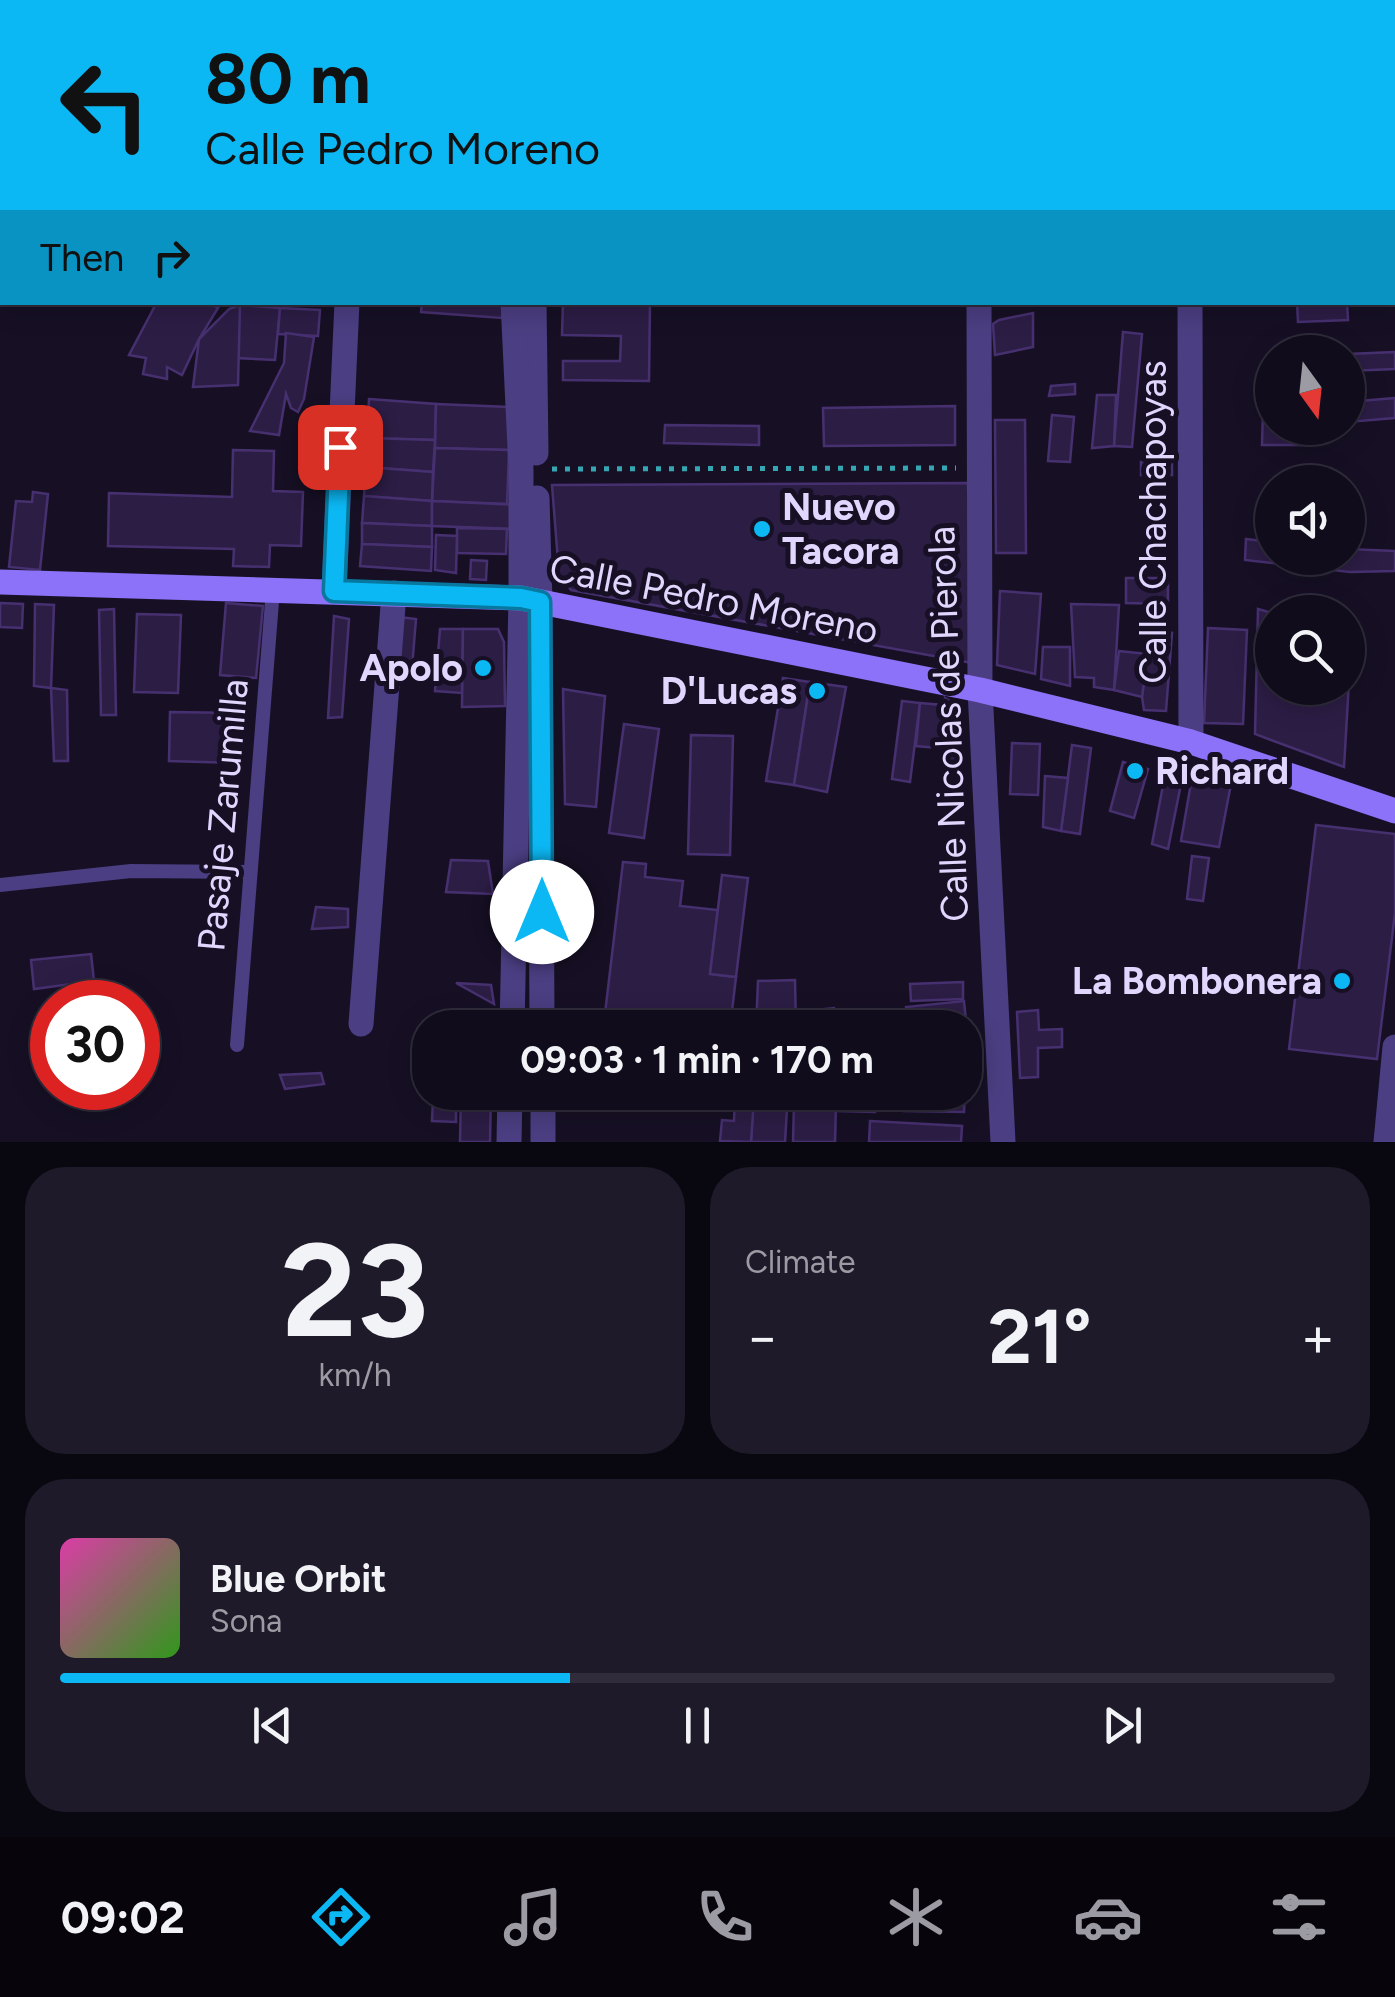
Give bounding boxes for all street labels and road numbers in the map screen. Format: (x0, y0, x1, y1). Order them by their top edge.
street label: Calle Chachapoyas (1130, 360, 1176, 684)
street label: Calle Nicolas de Pierola (918, 525, 978, 923)
street label: Calle Pedro Moreno (546, 545, 882, 653)
street label: Pasaje Zarumilla (188, 677, 258, 953)

